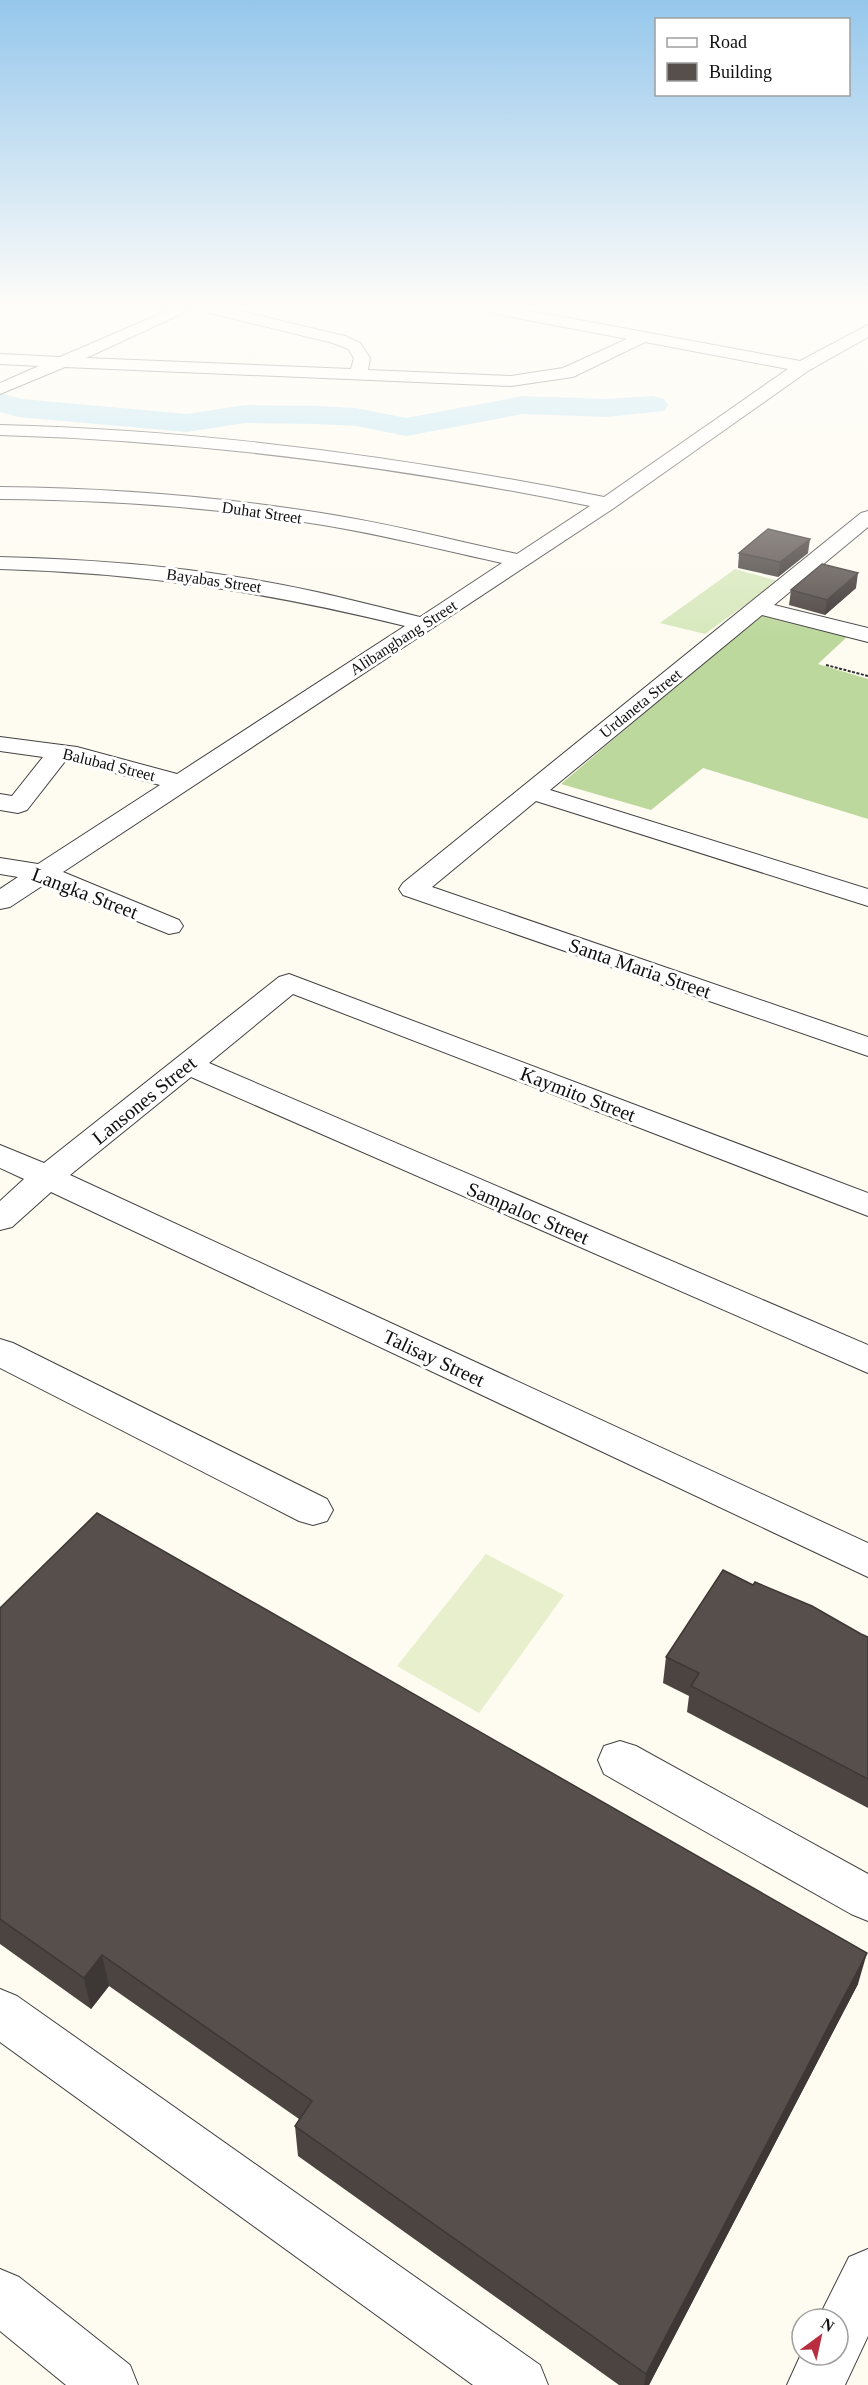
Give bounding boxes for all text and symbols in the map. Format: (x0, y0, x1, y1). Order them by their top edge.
legend (655, 18, 850, 96)
text: Road (709, 32, 747, 52)
text: Building (709, 62, 772, 82)
street label: Duhat Street (221, 498, 303, 527)
street label: Bayabas Street (165, 565, 263, 597)
street label: Alibangbang Street (347, 596, 461, 679)
street label: Urdaneta Street (596, 665, 685, 741)
street label: Balubad Street (61, 745, 157, 784)
street label: Langka Street (29, 863, 141, 924)
street label: Santa Maria Street (566, 933, 714, 1003)
street label: Lansones Street (88, 1051, 201, 1149)
street label: Kaymito Street (517, 1062, 639, 1127)
street label: Sampaloc Street (463, 1177, 593, 1250)
street label: Talisay Street (379, 1325, 488, 1392)
north arrow (790, 2307, 850, 2367)
text: N (818, 2315, 838, 2335)

